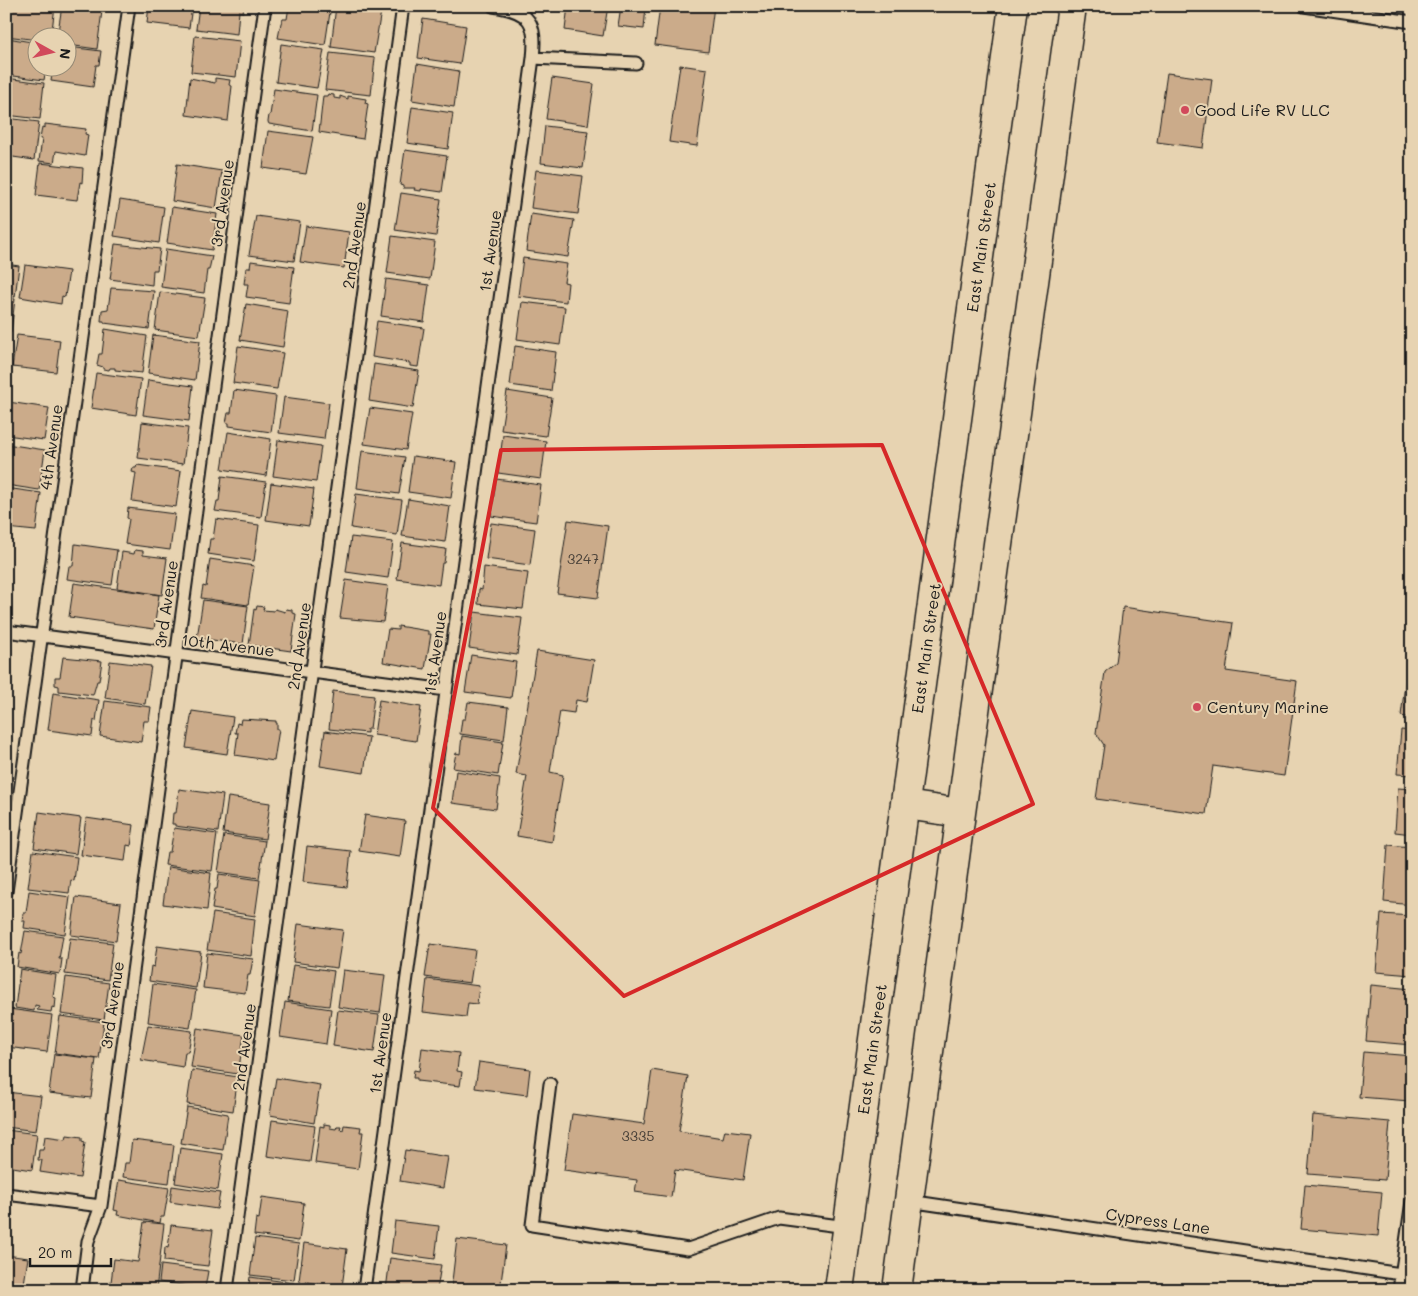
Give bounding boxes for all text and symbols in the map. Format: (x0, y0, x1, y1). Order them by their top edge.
north arrow (28, 28, 78, 78)
text: N (55, 47, 76, 60)
place label: Good Life RV LLC (1195, 99, 1330, 120)
marker: Good Life RV LLC (1179, 104, 1191, 116)
street label: 3rd Avenue (205, 158, 238, 248)
street label: East Main Street (961, 180, 1000, 314)
street label: 2nd Avenue (337, 200, 370, 290)
street label: 1st Avenue (473, 209, 506, 293)
street label: 4th Avenue (34, 403, 67, 491)
house number: 3247 (567, 549, 599, 568)
street label: 3rd Avenue (149, 559, 182, 649)
street label: East Main Street (906, 581, 945, 715)
street label: 2nd Avenue (282, 601, 315, 691)
street label: 1st Avenue (418, 610, 451, 694)
street label: 10th Avenue (180, 628, 276, 661)
place label: Century Marine (1207, 696, 1329, 717)
marker: Century Marine (1191, 701, 1203, 713)
street label: 3rd Avenue (95, 960, 128, 1050)
street label: East Main Street (852, 982, 891, 1116)
street label: 2nd Avenue (227, 1002, 260, 1092)
street label: 1st Avenue (363, 1011, 396, 1095)
house number: 3335 (622, 1126, 654, 1145)
street label: Cypress Lane (1104, 1203, 1212, 1238)
scale bar (30, 1236, 111, 1268)
text: 20 m (38, 1242, 72, 1262)

